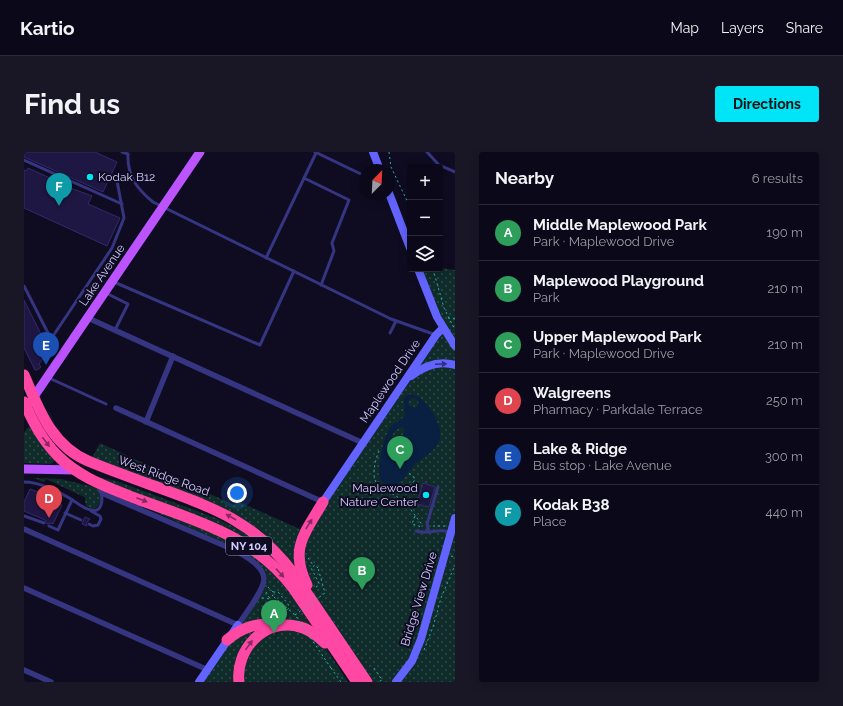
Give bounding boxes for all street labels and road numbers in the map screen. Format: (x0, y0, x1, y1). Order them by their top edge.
street label: Lake Avenue (76, 241, 128, 309)
street label: Maplewood Drive (357, 337, 423, 425)
street label: West Ridge Road (117, 453, 211, 499)
road number: NY 104 (226, 537, 272, 555)
street label: Bridge View Drive (398, 550, 440, 648)

